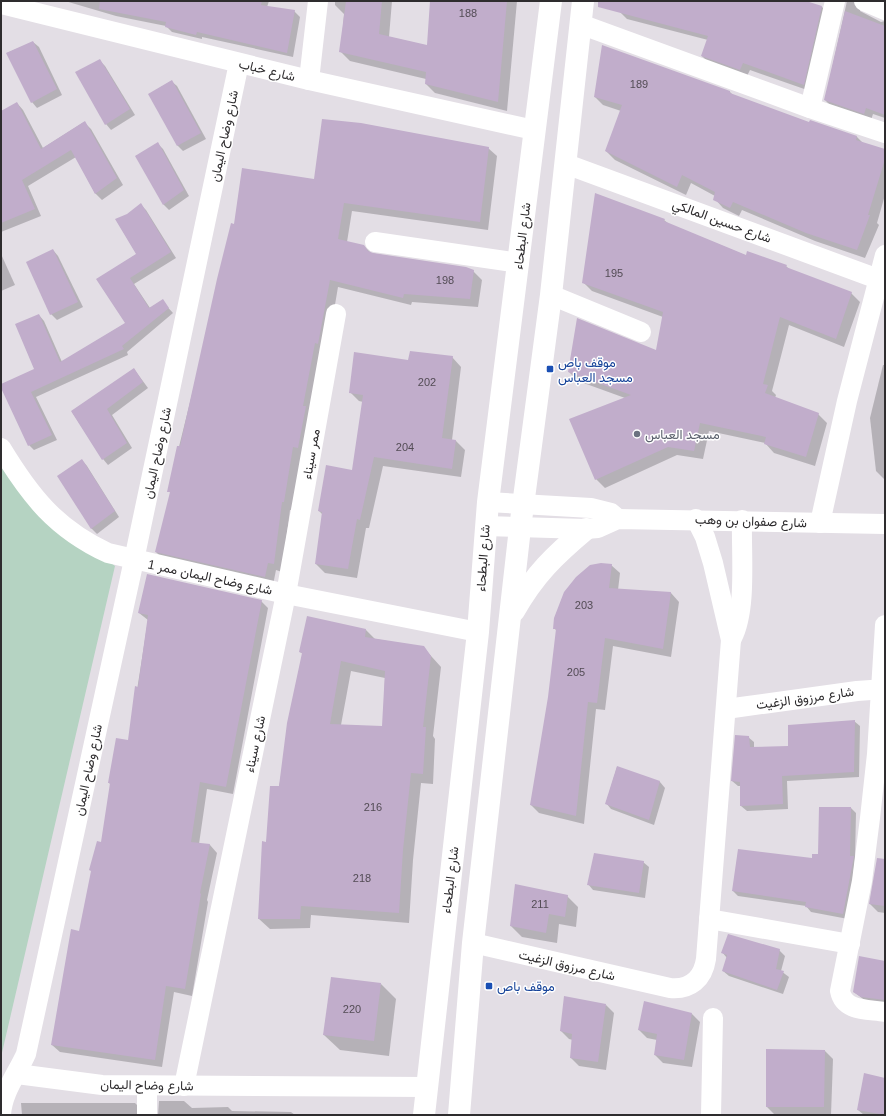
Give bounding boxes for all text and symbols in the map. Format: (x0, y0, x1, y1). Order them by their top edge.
house number: 188 (459, 7, 477, 19)
street label: شارع خباب (237, 56, 297, 86)
house number: 189 (630, 78, 648, 90)
street label: شارع وضاح اليمان (207, 89, 243, 184)
street label: شارع حسين المالكي (670, 196, 773, 249)
street label: شارع البطحاء (510, 202, 536, 271)
house number: 195 (605, 267, 623, 279)
house number: 198 (436, 274, 454, 286)
place label: موقف باص مسجد العباس (558, 355, 633, 386)
marker: موقف باص مسجد العباس (545, 364, 555, 374)
house number: 202 (418, 376, 436, 388)
street label: شارع وضاح اليمان (140, 406, 176, 501)
place label: مسجد العباس (645, 427, 720, 443)
street label: ممر سيناء (299, 428, 324, 481)
marker: مسجد العباس (632, 429, 642, 439)
house number: 204 (396, 441, 414, 453)
street label: شارع صفوان بن وهب (695, 512, 807, 532)
street label: شارع البطحاء (473, 524, 495, 592)
street label: شارع وضاح اليمان ممر 1 (146, 556, 274, 600)
house number: 203 (575, 599, 593, 611)
house number: 205 (567, 666, 585, 678)
street label: شارع مرزوق الزغيت (755, 684, 855, 714)
street label: شارع سيناء (242, 714, 270, 774)
street label: شارع وضاح اليمان (71, 723, 107, 818)
house number: 216 (364, 801, 382, 813)
street label: شارع البطحاء (438, 846, 464, 915)
house number: 218 (353, 872, 371, 884)
house number: 211 (531, 898, 549, 910)
street label: شارع مرزوق الزغيت (517, 947, 617, 985)
place label: موقف باص (497, 979, 555, 995)
marker: موقف باص (484, 981, 494, 991)
house number: 220 (343, 1003, 361, 1015)
street label: شارع وضاح اليمان (100, 1077, 194, 1095)

